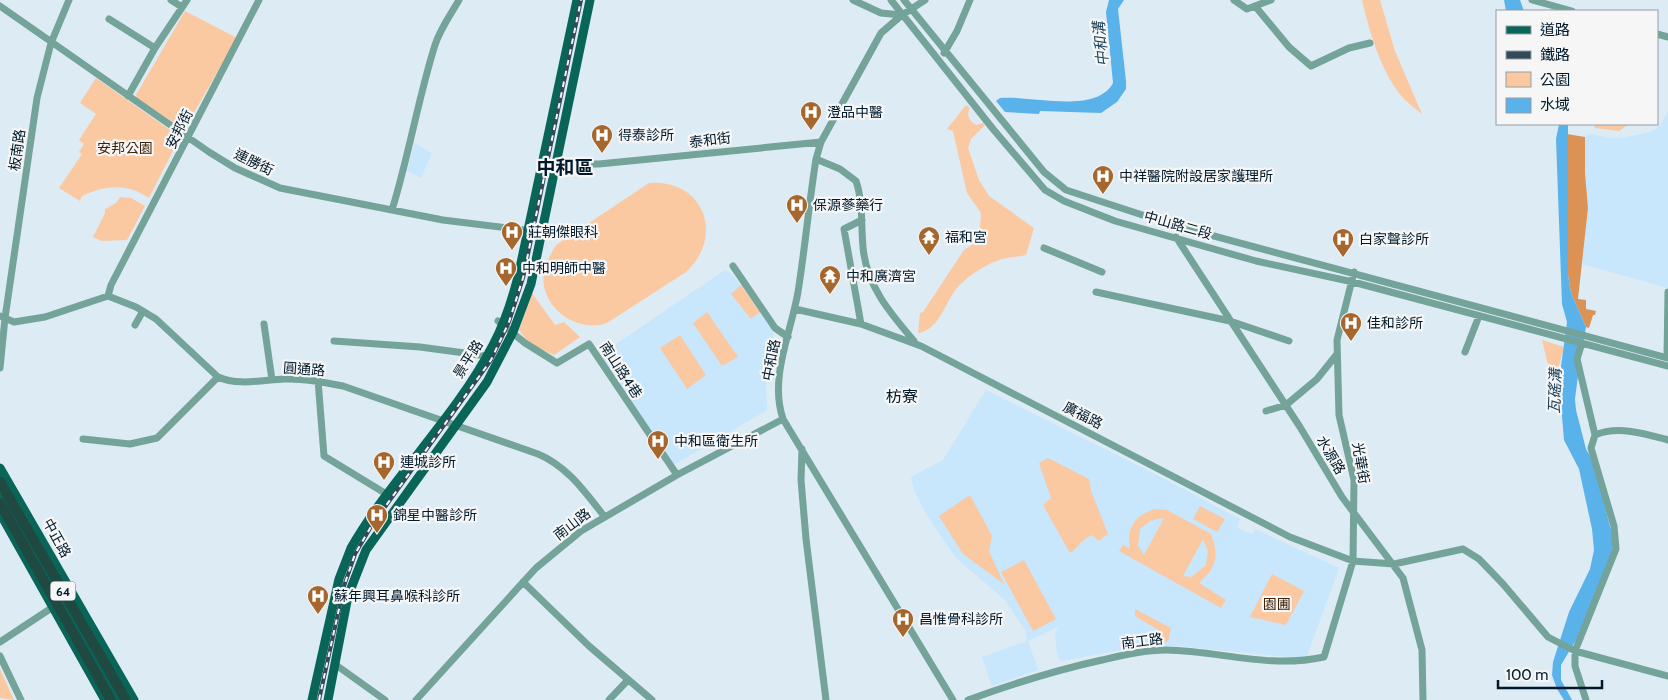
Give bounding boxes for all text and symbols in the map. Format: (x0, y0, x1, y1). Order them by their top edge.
legend (1496, 10, 1658, 125)
water label: 中和溝 (1089, 19, 1112, 67)
text: 道路 (1540, 21, 1570, 39)
text: 鐵路 (1540, 46, 1570, 64)
text: 公園 (1540, 71, 1570, 89)
text: 水域 (1540, 96, 1570, 114)
hospital icon: 澄品中醫 (799, 100, 823, 131)
place label: 澄品中醫 (827, 103, 883, 121)
street label: 安邦街 (161, 106, 197, 152)
hospital icon: 得泰診所 (590, 123, 614, 154)
place label: 得泰診所 (618, 126, 674, 144)
street label: 板南路 (5, 128, 29, 172)
street label: 泰和街 (688, 129, 732, 151)
park label: 安邦公園 (97, 139, 153, 157)
street label: 連勝街 (231, 145, 277, 179)
district label: 中和區 (536, 156, 594, 179)
hospital icon: 中祥醫院附設居家護理所 (1091, 164, 1115, 195)
place label: 中祥醫院附設居家護理所 (1119, 167, 1273, 185)
hospital icon: 保源蔘藥行 (785, 193, 809, 224)
place label: 保源蔘藥行 (813, 196, 883, 214)
street label: 中山路二段 (1142, 207, 1214, 243)
hospital icon: 莊朝傑眼科 (500, 220, 524, 251)
place label: 莊朝傑眼科 (528, 223, 598, 241)
temple icon: 福和宮 (917, 225, 941, 256)
hospital icon: 白家聲診所 (1331, 227, 1355, 258)
place label: 福和宮 (945, 228, 987, 246)
place label: 白家聲診所 (1359, 230, 1429, 248)
hospital icon: 中和明師中醫 (494, 256, 518, 287)
place label: 中和明師中醫 (522, 259, 606, 277)
temple icon: 中和廣濟宮 (818, 264, 842, 295)
place label: 中和廣濟宮 (846, 267, 916, 285)
hospital icon: 佳和診所 (1339, 311, 1363, 342)
place label: 佳和診所 (1367, 314, 1423, 332)
street label: 景平路 (449, 336, 487, 382)
street label: 南山路4巷 (596, 338, 646, 402)
street label: 中和路 (758, 338, 784, 382)
street label: 圓通路 (282, 359, 326, 379)
water label: 瓦磘溝 (1545, 366, 1565, 414)
district label: 枋寮 (886, 387, 918, 406)
street label: 廣福路 (1060, 397, 1106, 433)
hospital icon: 中和區衛生所 (646, 429, 670, 460)
place label: 中和區衛生所 (674, 432, 758, 450)
street label: 水源路 (1312, 432, 1350, 478)
street label: 光華街 (1348, 441, 1374, 485)
hospital icon: 連城診所 (372, 450, 396, 481)
place label: 連城診所 (400, 453, 456, 471)
hospital icon: 錦星中醫診所 (365, 503, 389, 534)
street label: 南山路 (550, 504, 594, 544)
place label: 錦星中醫診所 (393, 506, 477, 524)
street label: 中正路 (39, 515, 75, 561)
road number: 64 (50, 582, 76, 600)
hospital icon: 蘇年興耳鼻喉科診所 (306, 584, 330, 615)
place label: 蘇年興耳鼻喉科診所 (334, 587, 460, 605)
park label: 園圃 (1263, 595, 1291, 613)
hospital icon: 昌惟骨科診所 (891, 607, 915, 638)
place label: 昌惟骨科診所 (919, 610, 1003, 628)
street label: 南工路 (1120, 630, 1164, 652)
scale bar (1498, 658, 1602, 690)
text: 100 m (1506, 666, 1548, 684)

